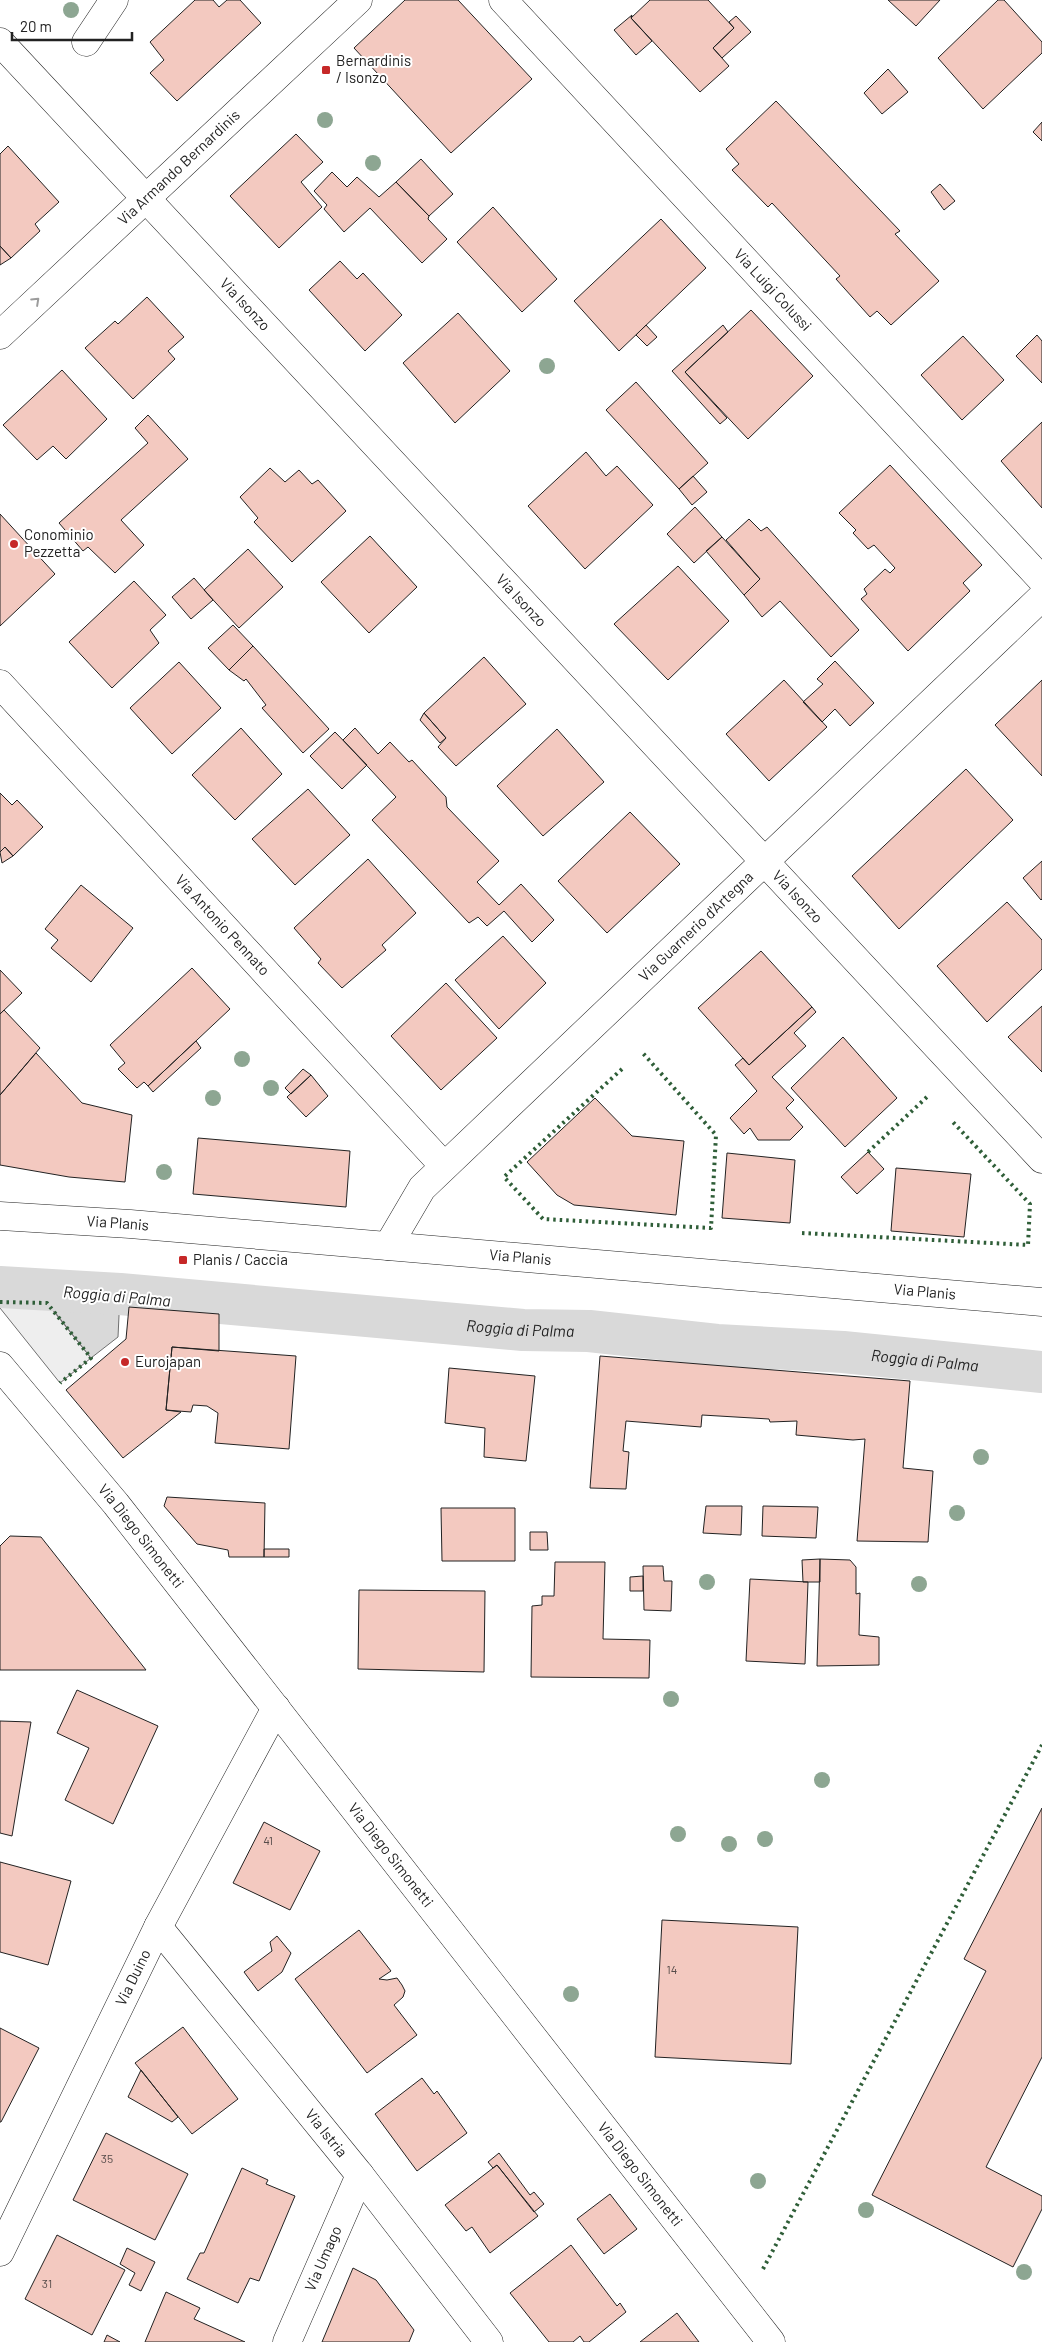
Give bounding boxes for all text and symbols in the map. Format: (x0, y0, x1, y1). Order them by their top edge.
scale bar (12, 10, 132, 42)
text: 20 m (20, 17, 52, 35)
place label: Bernardinis / Isonzo (336, 51, 411, 86)
marker: Bernardinis / Isonzo (320, 64, 332, 76)
street label: Via Armando Bernardinis (113, 105, 243, 228)
street label: Via Luigi Colussi (731, 245, 816, 334)
street label: Via Isonzo (217, 274, 275, 334)
one-way arrow (30, 298, 39, 307)
place label: Conominio Pezzetta (24, 525, 94, 560)
marker: Conominio Pezzetta (8, 538, 20, 550)
street label: Via Isonzo (493, 570, 551, 630)
street label: Via Isonzo (769, 866, 827, 926)
street label: Via Guarnerio d'Artegna (634, 867, 756, 985)
street label: Via Antonio Pennato (172, 870, 274, 979)
street label: Via Planis (86, 1211, 150, 1234)
street label: Via Planis (489, 1245, 552, 1268)
place label: Planis / Caccia (193, 1250, 288, 1268)
marker: Planis / Caccia (177, 1254, 189, 1266)
street label: Via Planis (893, 1279, 957, 1303)
water label: Roggia di Palma (62, 1281, 172, 1310)
water label: Roggia di Palma (466, 1315, 574, 1340)
water label: Roggia di Palma (870, 1345, 980, 1375)
place label: Eurojapan (135, 1352, 201, 1370)
marker: Eurojapan (119, 1356, 131, 1368)
street label: Via Diego Simonetti (95, 1480, 188, 1591)
street label: Via Diego Simonetti (345, 1799, 438, 1910)
house number: 41 (263, 1833, 273, 1847)
street label: Via Duino (111, 1946, 154, 2008)
house number: 14 (667, 1962, 677, 1976)
street label: Via Istria (302, 2105, 352, 2160)
street label: Via Diego Simonetti (594, 2118, 687, 2229)
house number: 35 (101, 2151, 113, 2165)
street label: Via Umago (300, 2223, 345, 2294)
house number: 31 (42, 2276, 52, 2290)

